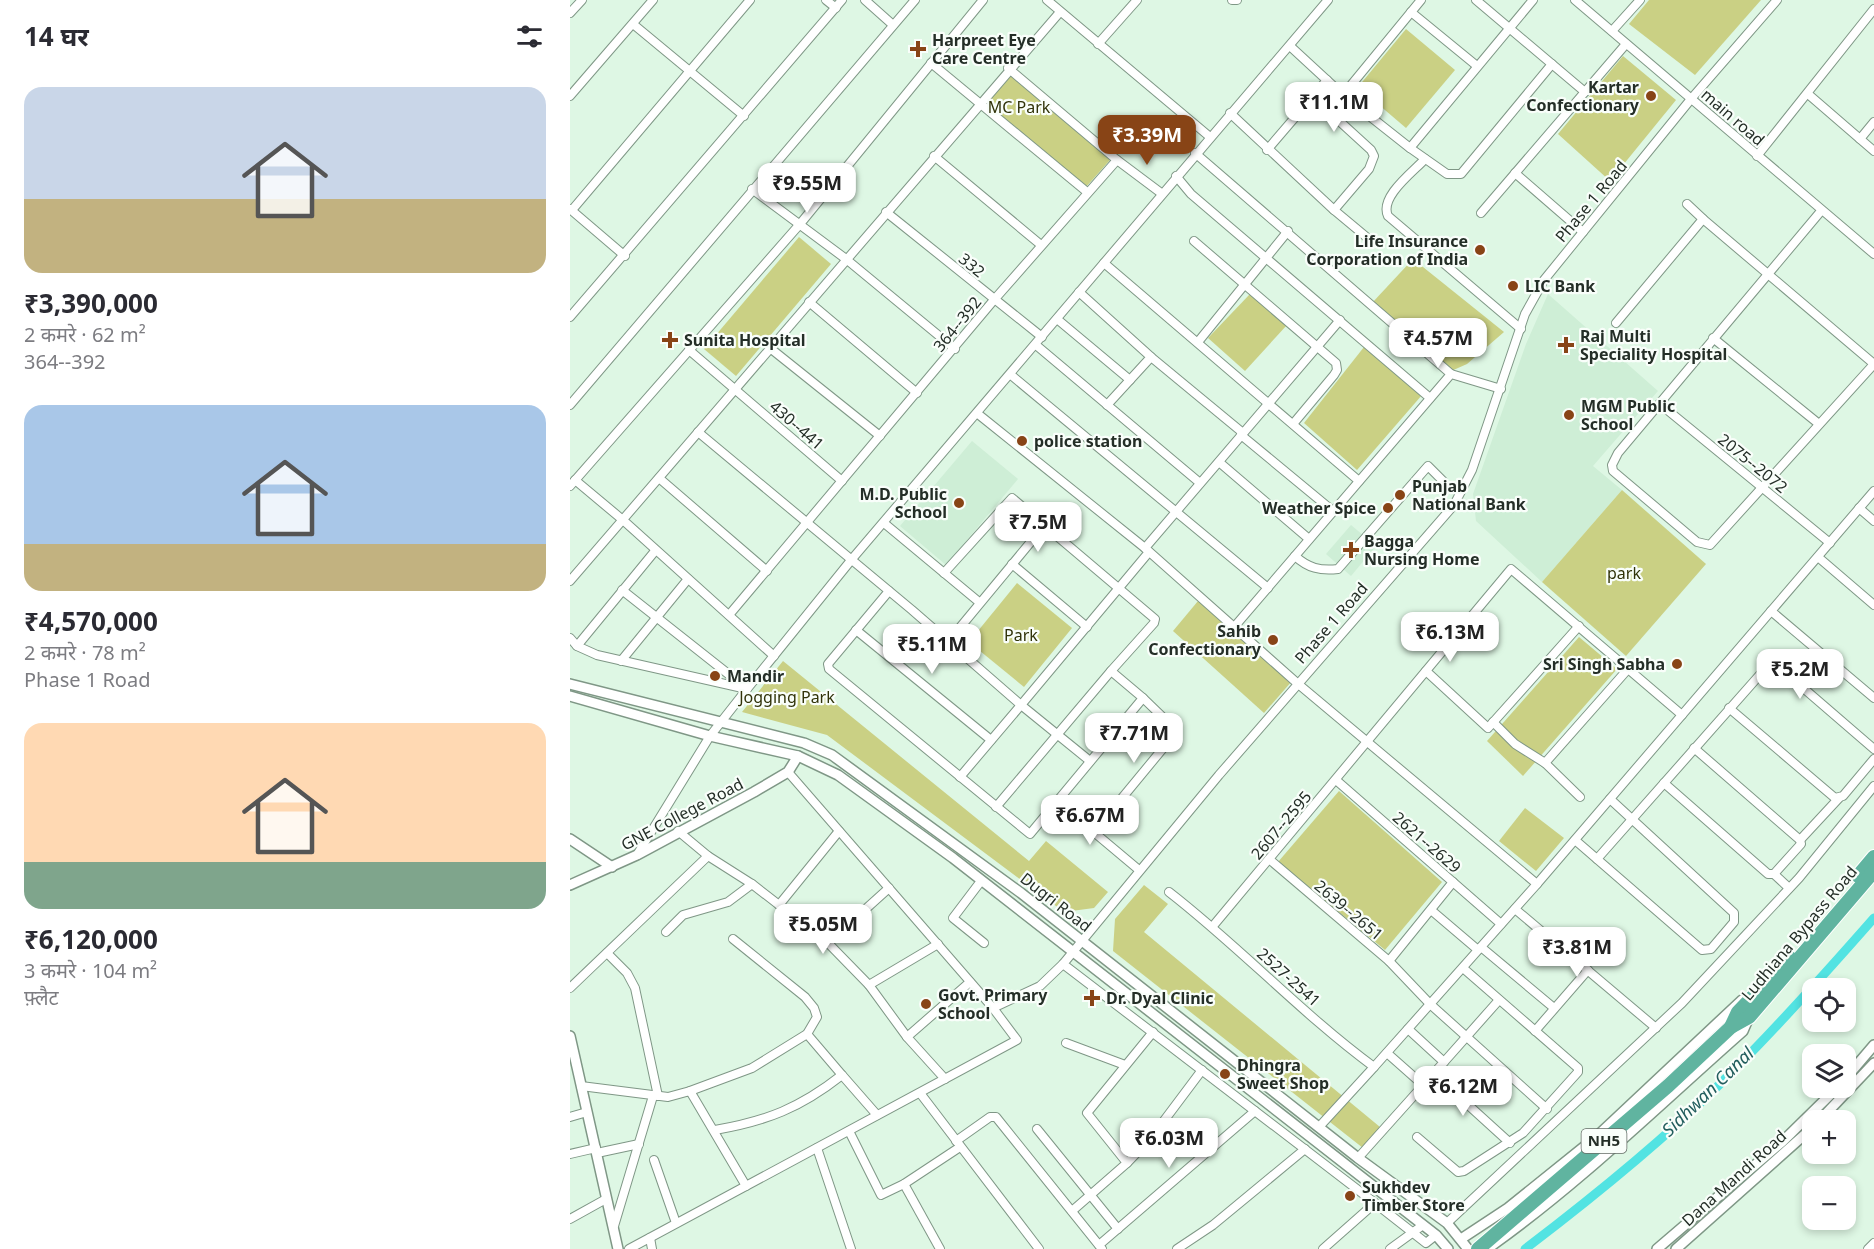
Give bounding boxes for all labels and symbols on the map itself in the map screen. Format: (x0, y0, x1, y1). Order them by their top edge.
place label: Harpreet Eye Care Centre (932, 29, 1036, 69)
marker: Harpreet Eye Care Centre (909, 40, 927, 58)
place label: Kartar Confectionary (1526, 76, 1640, 116)
pin: ₹11.1M (1285, 82, 1383, 133)
street label: main road (1697, 83, 1769, 151)
marker: Kartar Confectionary (1644, 89, 1658, 103)
park label: MC Park (988, 96, 1051, 118)
pin: ₹3.39M (1098, 115, 1196, 166)
street label: Phase 1 Road (1550, 155, 1632, 247)
pin: ₹9.55M (758, 163, 856, 214)
place label: Life Insurance Corporation of India (1306, 230, 1468, 270)
marker: Life Insurance Corporation of India (1473, 243, 1487, 257)
street label: 332 (954, 248, 990, 282)
place label: LIC Bank (1525, 275, 1595, 297)
marker: LIC Bank (1506, 279, 1520, 293)
street label: 364--392 (928, 292, 986, 356)
pin: ₹4.57M (1389, 318, 1487, 369)
place label: Raj Multi Speciality Hospital (1580, 325, 1727, 365)
place label: Sunita Hospital (684, 329, 806, 351)
marker: Sunita Hospital (661, 331, 679, 349)
marker: Raj Multi Speciality Hospital (1557, 336, 1575, 354)
street label: 430--441 (765, 395, 829, 455)
place label: MGM Public School (1581, 395, 1675, 435)
marker: MGM Public School (1562, 408, 1576, 422)
street label: 2075--2072 (1714, 428, 1792, 498)
place label: police station (1034, 430, 1142, 452)
marker: police station (1015, 434, 1029, 448)
place label: Punjab National Bank (1412, 475, 1526, 515)
place label: M.D. Public School (859, 483, 947, 523)
marker: Punjab National Bank (1393, 488, 1407, 502)
marker: M.D. Public School (952, 496, 966, 510)
place label: Weather Spice (1262, 497, 1376, 519)
marker: Weather Spice (1381, 501, 1395, 515)
pin: ₹7.5M (996, 502, 1080, 553)
place label: Bagga Nursing Home (1364, 530, 1479, 570)
marker: Bagga Nursing Home (1342, 541, 1360, 559)
park label: park (1607, 562, 1641, 584)
street label: Phase 1 Road (1290, 578, 1372, 668)
pin: ₹6.13M (1401, 612, 1499, 663)
place label: Sahib Confectionary (1148, 620, 1262, 660)
pin: ₹5.11M (883, 624, 981, 675)
park label: Park (1004, 624, 1038, 646)
marker: Sahib Confectionary (1266, 633, 1280, 647)
pin: ₹5.2M (1758, 649, 1842, 700)
place label: Sri Singh Sabha (1543, 653, 1665, 675)
marker: Sri Singh Sabha (1670, 657, 1684, 671)
place label: Mandir (727, 665, 784, 687)
marker: Mandir (708, 669, 722, 683)
park label: Jogging Park (737, 686, 835, 708)
pin: ₹7.71M (1085, 713, 1183, 764)
street label: GNE College Road (617, 772, 747, 856)
street label: 2607--2595 (1246, 786, 1316, 864)
pin: ₹6.67M (1041, 795, 1139, 846)
street label: 2621--2629 (1388, 806, 1466, 878)
street label: Ludhiana Bypass Road (1736, 861, 1862, 1005)
street label: Dugri Road (1016, 867, 1096, 937)
street label: 2639--2651 (1310, 875, 1388, 945)
pin: ₹5.05M (774, 904, 872, 955)
pin: ₹3.81M (1528, 927, 1626, 978)
street label: 2527-2541 (1253, 943, 1325, 1011)
place label: Govt. Primary School (938, 984, 1048, 1024)
place label: Dr. Dyal Clinic (1106, 987, 1214, 1009)
marker: Dr. Dyal Clinic (1083, 989, 1101, 1007)
marker: Govt. Primary School (919, 997, 933, 1011)
water label: Sidhwan Canal (1656, 1041, 1759, 1141)
place label: Dhingra Sweet Shop (1237, 1054, 1329, 1094)
pin: ₹6.12M (1414, 1066, 1512, 1117)
marker: Dhingra Sweet Shop (1218, 1067, 1232, 1081)
pin: ₹6.03M (1120, 1118, 1218, 1169)
street label: Dana Mandi Road (1677, 1125, 1791, 1231)
road number: NH5 (1582, 1129, 1626, 1153)
place label: Sukhdev Timber Store (1362, 1176, 1465, 1216)
marker: Sukhdev Timber Store (1343, 1189, 1357, 1203)

